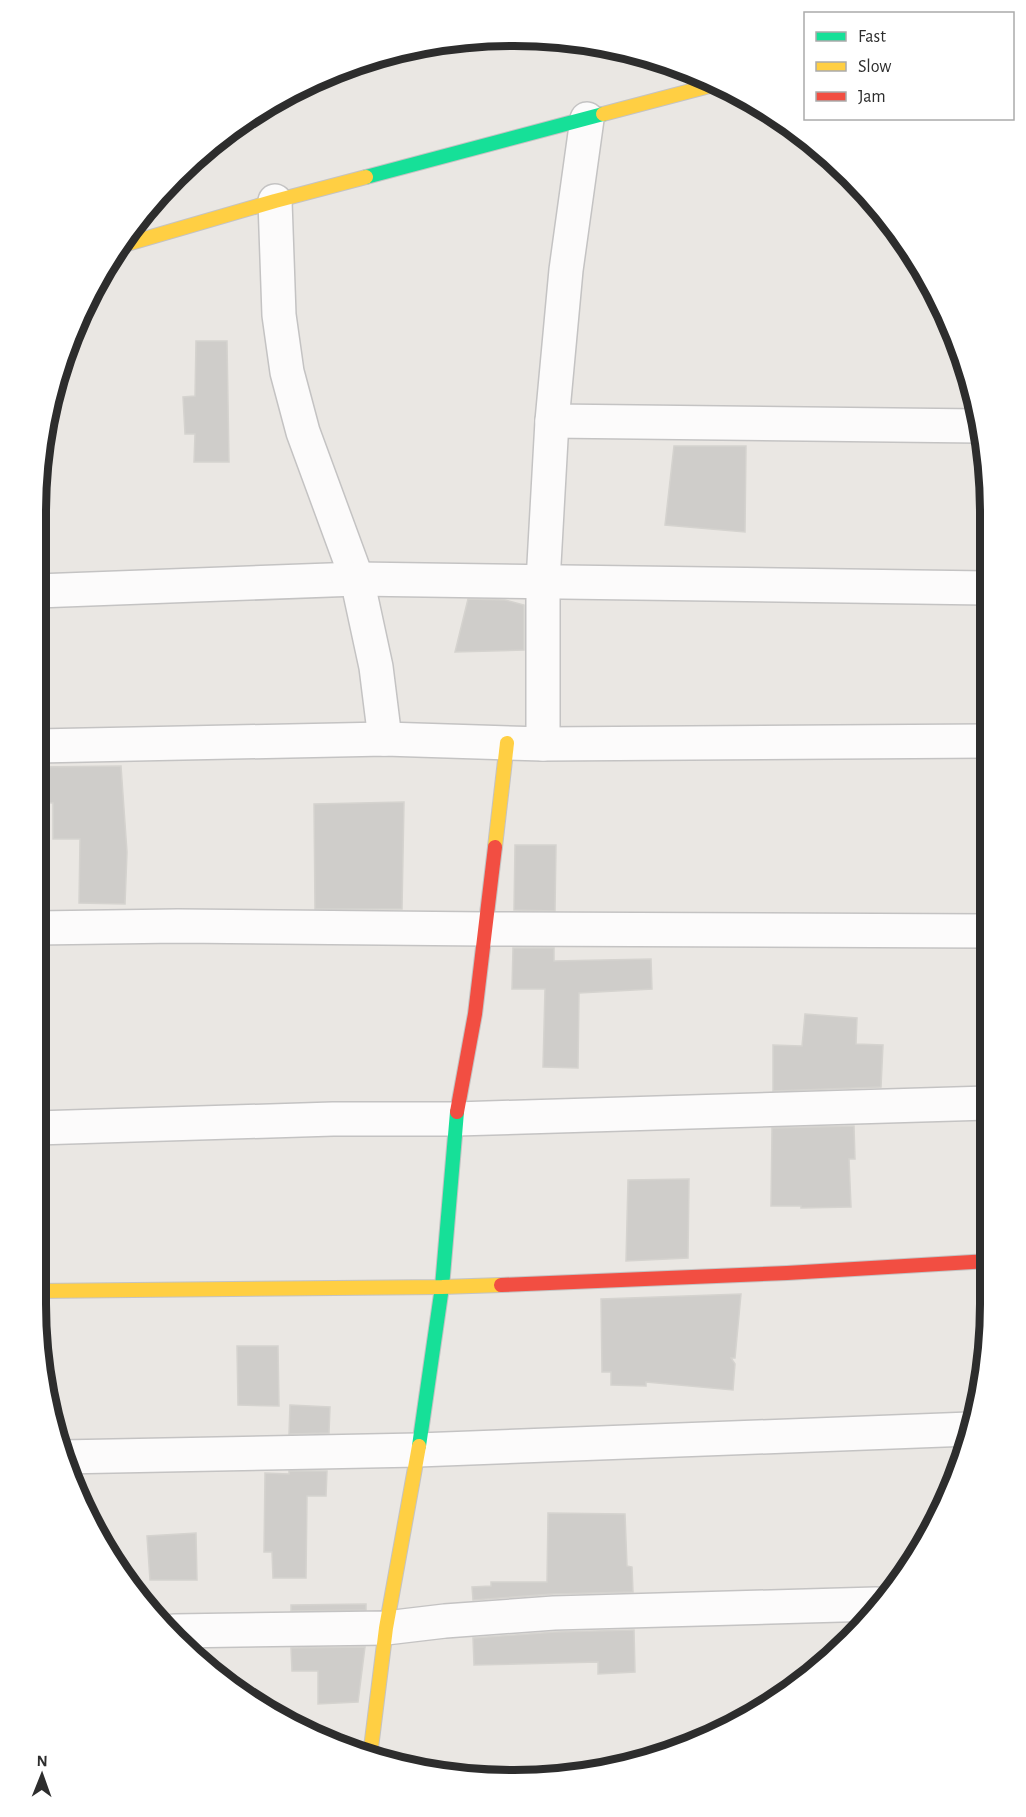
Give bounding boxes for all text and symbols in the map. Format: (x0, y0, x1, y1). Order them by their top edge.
legend (804, 12, 1014, 120)
text: Fast (858, 28, 886, 46)
text: Slow (858, 58, 891, 76)
text: Jam (858, 88, 886, 106)
north arrow (12, 1745, 72, 1805)
text: N (37, 1753, 48, 1769)

